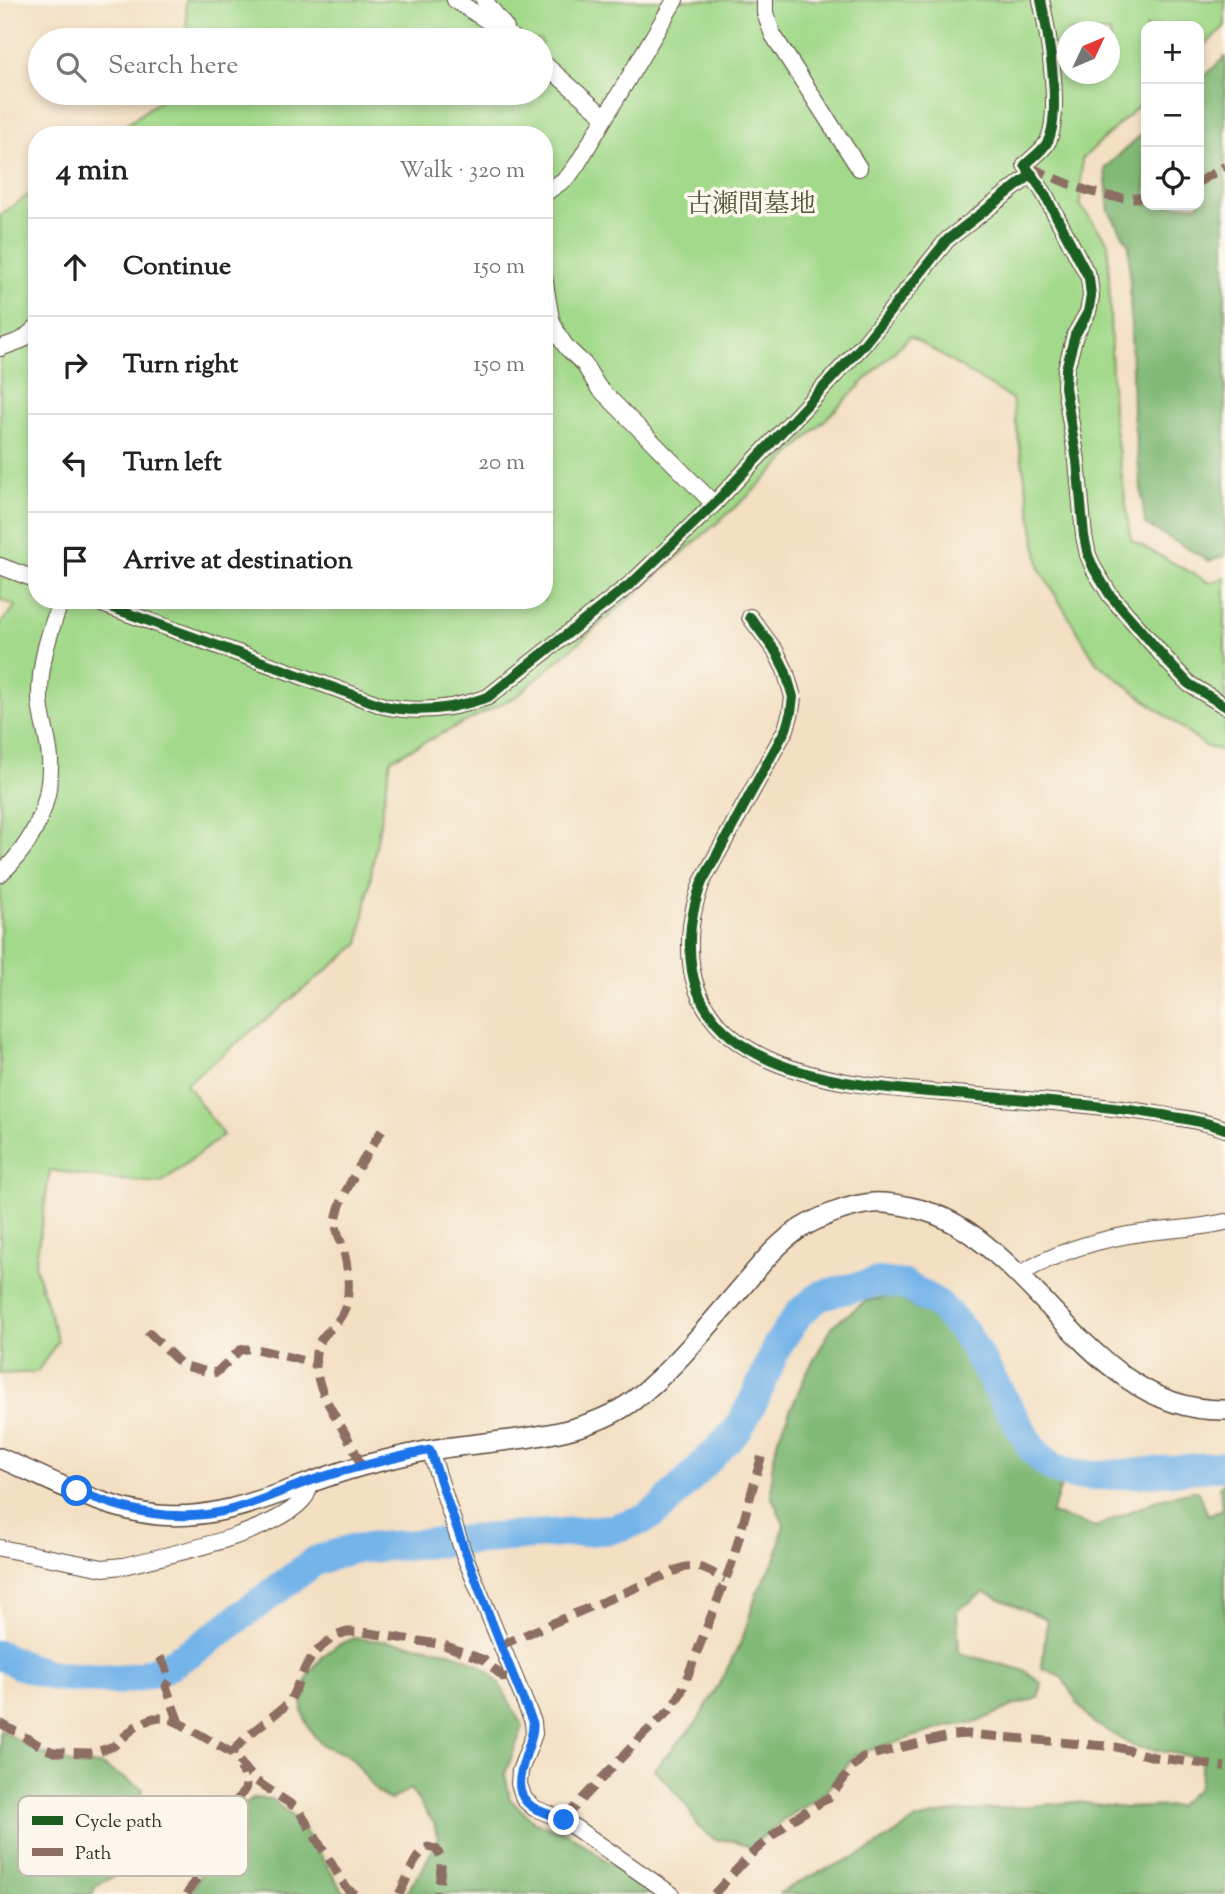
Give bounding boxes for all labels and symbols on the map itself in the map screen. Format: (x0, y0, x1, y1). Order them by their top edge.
north arrow (1057, 21, 1120, 84)
park label: 古瀬間墓地 (686, 187, 816, 224)
route start (61, 1475, 92, 1506)
legend (18, 1796, 248, 1876)
route end (548, 1804, 579, 1835)
text: Cycle path (75, 1809, 162, 1836)
text: Path (75, 1841, 112, 1868)

